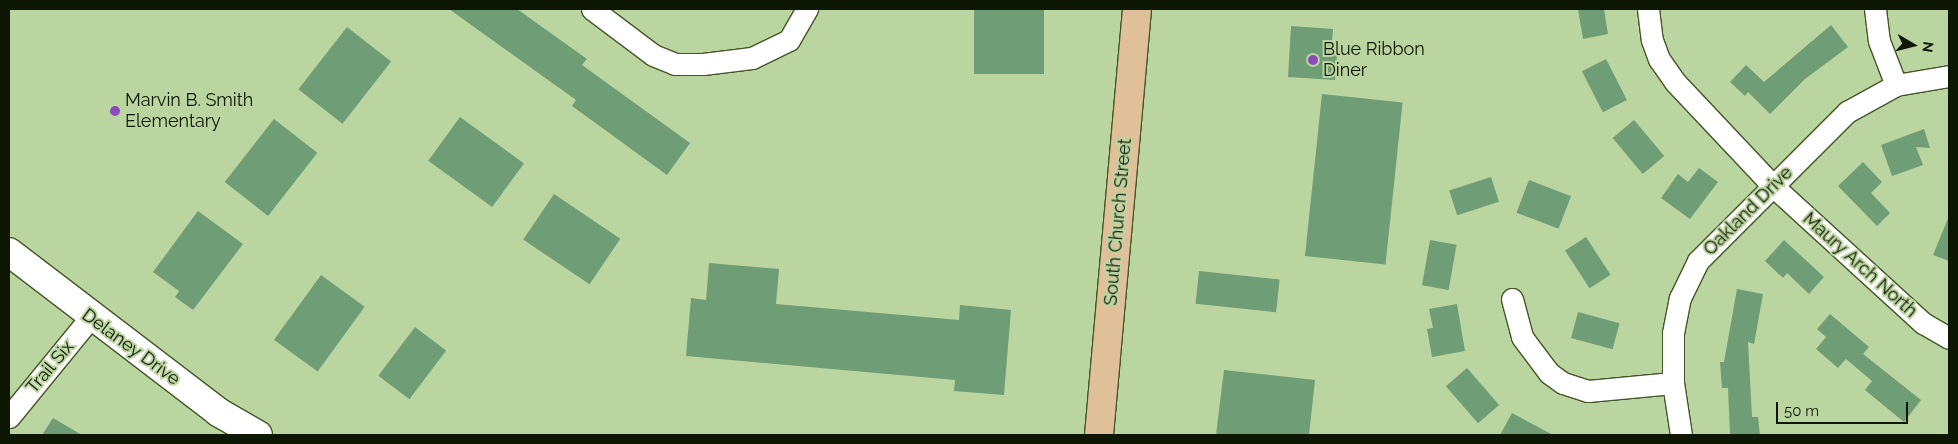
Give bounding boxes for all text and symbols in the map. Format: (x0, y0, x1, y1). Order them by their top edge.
north arrow (1888, 20, 1938, 70)
place label: Blue Ribbon Diner (1323, 39, 1425, 82)
text: N (1919, 41, 1937, 53)
marker: Blue Ribbon Diner (1307, 54, 1319, 66)
place label: Marvin B. Smith Elementary (125, 90, 253, 132)
marker: Marvin B. Smith Elementary (109, 105, 121, 117)
street label: South Church Street (1100, 137, 1136, 307)
street label: Oakland Drive (1699, 162, 1797, 260)
street label: Maury Arch North (1798, 208, 1922, 322)
street label: Delaney Drive (78, 304, 184, 390)
street label: Trail Six (22, 336, 78, 398)
scale bar (1778, 392, 1910, 424)
text: 50 m (1784, 402, 1819, 420)

